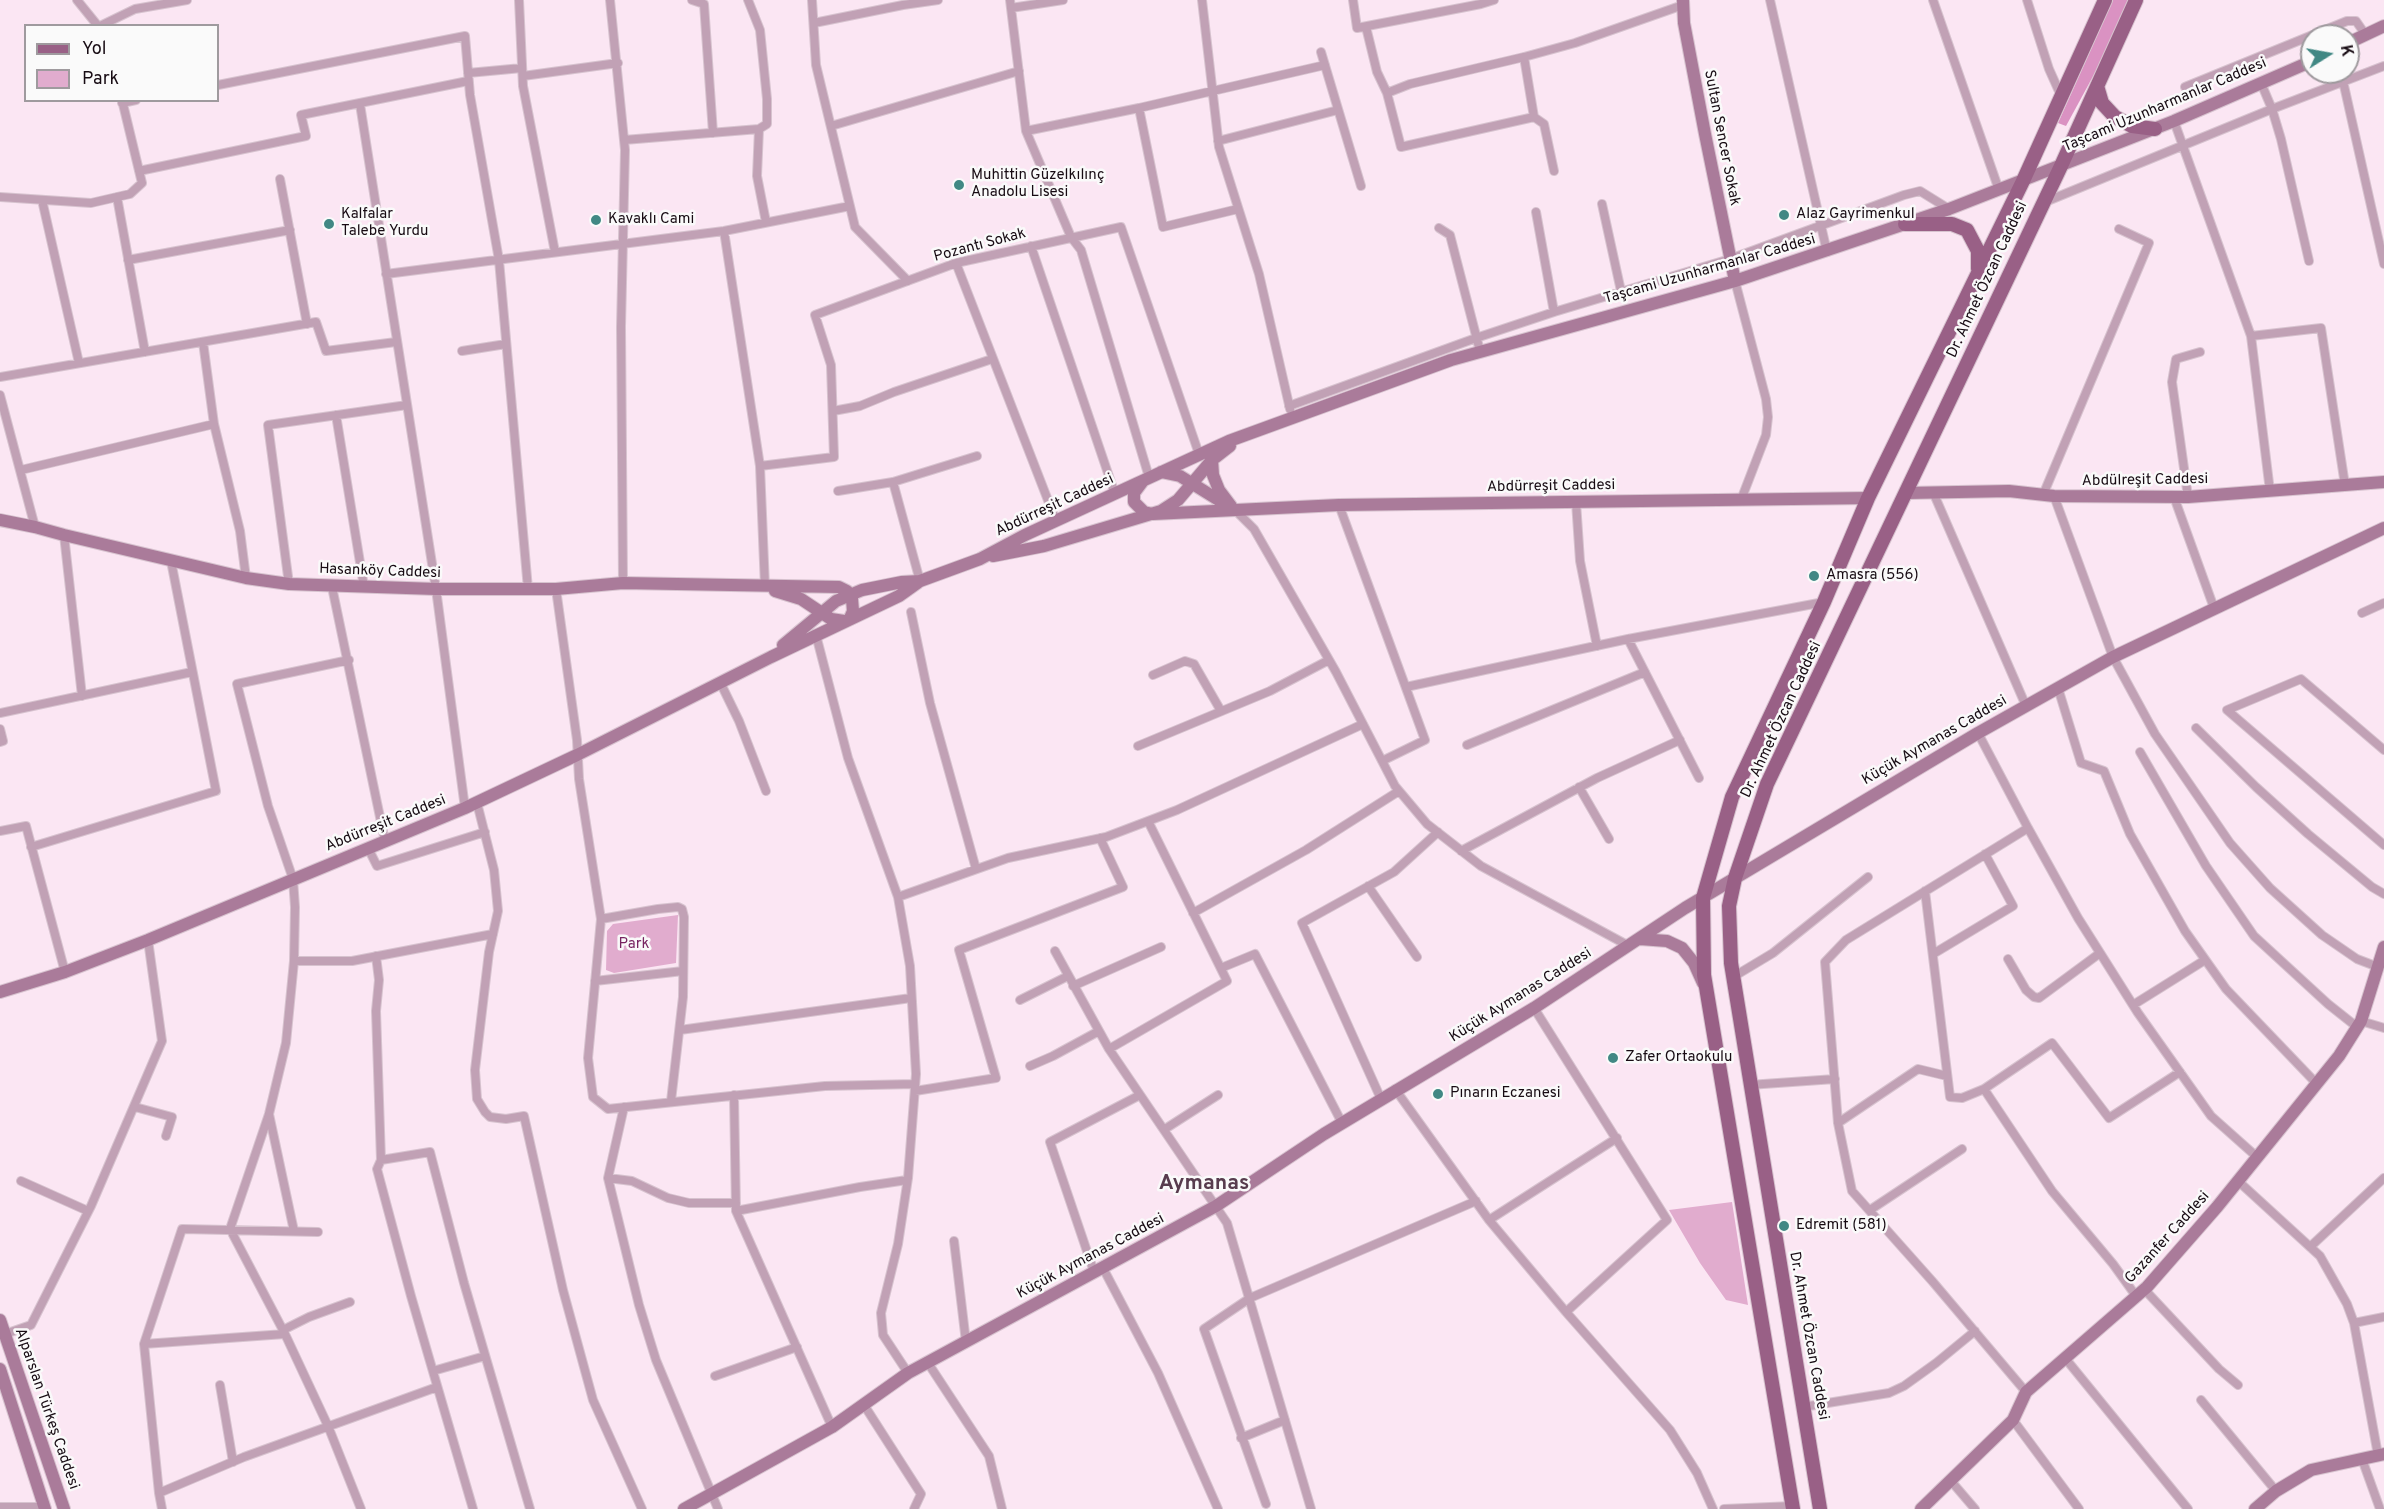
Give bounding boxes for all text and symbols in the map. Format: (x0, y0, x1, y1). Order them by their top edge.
legend (24, 24, 219, 102)
north arrow (2300, 24, 2360, 84)
text: Yol (82, 38, 107, 61)
text: K (2335, 43, 2357, 58)
street label: Taşcami Uzunharmanlar Caddesi (2060, 55, 2270, 157)
text: Park (82, 68, 119, 91)
street label: Sultan Sencer Sokak (1699, 68, 1743, 208)
place label: Muhittin Güzelkılınç Anadolu Lisesi (971, 167, 1104, 202)
marker: Muhittin Güzelkılınç Anadolu Lisesi (952, 178, 966, 192)
street label: Dr. Ahmet Özcan Caddesi (1944, 199, 2032, 361)
place label: Kalfalar Talebe Yurdu (341, 206, 428, 241)
place label: Alaz Gayrimenkul (1796, 206, 1915, 224)
marker: Alaz Gayrimenkul (1777, 208, 1791, 222)
place label: Kavaklı Cami (608, 211, 694, 229)
marker: Kavaklı Cami (589, 213, 603, 227)
marker: Kalfalar Talebe Yurdu (322, 217, 336, 231)
street label: Pozantı Sokak (932, 225, 1028, 267)
street label: Taşcami Uzunharmanlar Caddesi (1602, 231, 1818, 309)
street label: Abdürreşit Caddesi (993, 471, 1117, 541)
street label: Abdülreşit Caddesi (2082, 471, 2208, 491)
street label: Abdürreşit Caddesi (1487, 477, 1615, 497)
street label: Hasanköy Caddesi (319, 561, 441, 583)
place label: Amasra (556) (1826, 567, 1919, 585)
marker: Amasra (556) (1807, 569, 1821, 583)
street label: Dr. Ahmet Özcan Caddesi (1738, 639, 1826, 801)
street label: Küçük Aymanas Caddesi (1859, 692, 2011, 790)
street label: Abdürreşit Caddesi (323, 792, 449, 856)
park label: Park (619, 936, 649, 954)
street label: Küçük Aymanas Caddesi (1447, 945, 1595, 1047)
place label: Zafer Ortaokulu (1625, 1049, 1732, 1067)
marker: Zafer Ortaokulu (1606, 1051, 1620, 1065)
place label: Pınarın Eczanesi (1450, 1085, 1561, 1103)
marker: Pınarın Eczanesi (1431, 1087, 1445, 1101)
district label: Aymanas (1159, 1172, 1249, 1198)
street label: Gazanfer Caddesi (2122, 1188, 2214, 1288)
street label: Küçük Aymanas Caddesi (1014, 1210, 1168, 1304)
place label: Edremit (581) (1796, 1217, 1887, 1235)
marker: Edremit (581) (1777, 1219, 1791, 1233)
street label: Dr. Ahmet Özcan Caddesi (1784, 1251, 1832, 1421)
street label: Alparslan Türkeş Caddesi (10, 1326, 82, 1492)

